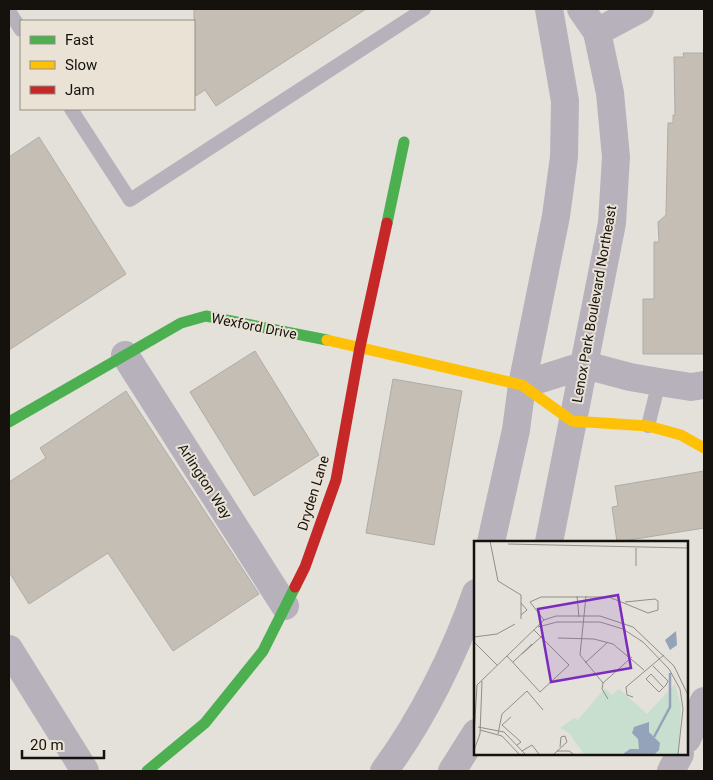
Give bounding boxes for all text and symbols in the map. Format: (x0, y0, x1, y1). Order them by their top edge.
legend (20, 20, 195, 110)
text: Fast (65, 31, 94, 49)
text: Slow (65, 56, 97, 74)
text: Jam (65, 81, 95, 99)
street label: Lenox Park Boulevard Northeast (569, 204, 619, 404)
street label: Wexford Drive (210, 310, 298, 342)
street label: Arlington Way (175, 440, 235, 522)
street label: Dryden Lane (294, 454, 332, 532)
inset map (474, 541, 688, 755)
scale bar (22, 728, 105, 760)
text: 20 m (30, 736, 64, 754)

